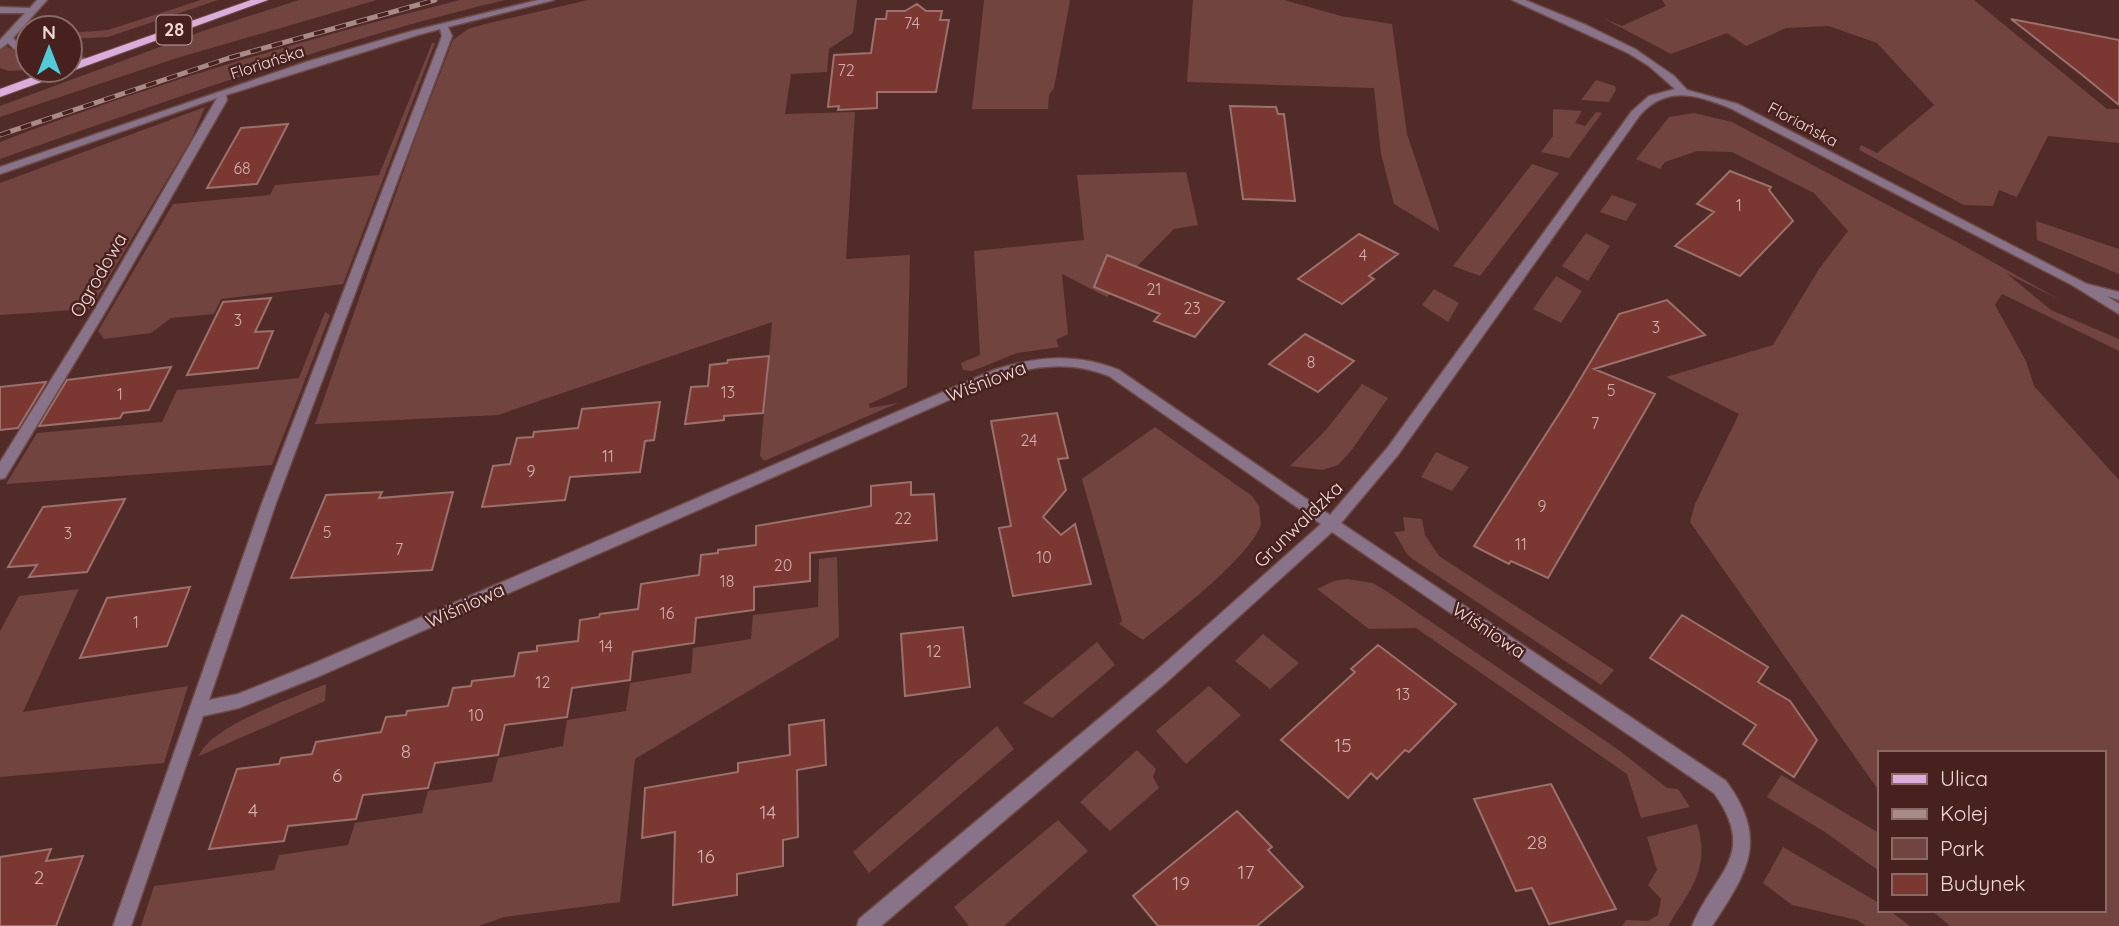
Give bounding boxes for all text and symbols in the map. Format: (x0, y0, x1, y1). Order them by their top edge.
house number: 74 (904, 13, 920, 33)
north arrow (14, 14, 84, 84)
road number: 28 (156, 15, 192, 44)
text: N (42, 20, 56, 44)
street label: Floriańska (228, 41, 306, 83)
house number: 72 (837, 60, 855, 80)
street label: Floriańska (1765, 97, 1841, 151)
house number: 68 (233, 158, 251, 178)
house number: 1 (1736, 195, 1742, 215)
street label: Ogrodowa (64, 228, 132, 322)
house number: 4 (1359, 245, 1367, 265)
house number: 21 (1147, 279, 1161, 299)
house number: 23 (1183, 298, 1201, 318)
house number: 3 (234, 310, 242, 330)
house number: 3 (1652, 317, 1660, 337)
house number: 8 (1307, 352, 1315, 372)
street label: Wiśniowa (943, 355, 1029, 407)
house number: 5 (1607, 380, 1615, 400)
house number: 13 (721, 382, 735, 402)
house number: 1 (117, 384, 123, 404)
house number: 7 (1591, 413, 1599, 433)
house number: 24 (1020, 430, 1038, 450)
house number: 11 (602, 446, 614, 466)
house number: 9 (527, 461, 536, 481)
street label: Grunwaldzka (1248, 476, 1348, 572)
house number: 9 (1538, 496, 1547, 516)
house number: 22 (894, 508, 912, 528)
house number: 5 (323, 522, 331, 542)
house number: 3 (64, 523, 72, 543)
house number: 11 (1515, 534, 1527, 554)
house number: 7 (395, 539, 403, 559)
house number: 10 (1036, 547, 1052, 567)
house number: 20 (774, 555, 792, 575)
house number: 18 (720, 571, 734, 591)
street label: Wiśniowa (422, 577, 508, 633)
street label: Wiśniowa (1448, 597, 1530, 663)
house number: 16 (660, 603, 675, 623)
house number: 1 (133, 612, 139, 632)
house number: 14 (599, 636, 613, 656)
house number: 12 (927, 641, 942, 661)
house number: 12 (536, 672, 551, 692)
house number: 13 (1396, 684, 1410, 704)
house number: 10 (468, 705, 484, 725)
house number: 15 (1334, 733, 1352, 757)
house number: 8 (401, 739, 411, 763)
legend (1878, 751, 2105, 912)
house number: 6 (332, 763, 342, 787)
text: Ulica (1940, 765, 1988, 791)
house number: 4 (248, 798, 258, 822)
house number: 14 (760, 800, 776, 824)
text: Kolej (1940, 800, 1989, 826)
house number: 28 (1527, 830, 1547, 854)
text: Park (1940, 835, 1984, 861)
house number: 16 (697, 844, 715, 868)
house number: 17 (1238, 860, 1255, 884)
house number: 2 (34, 865, 44, 889)
text: Budynek (1940, 870, 2026, 896)
house number: 19 (1172, 871, 1190, 895)

